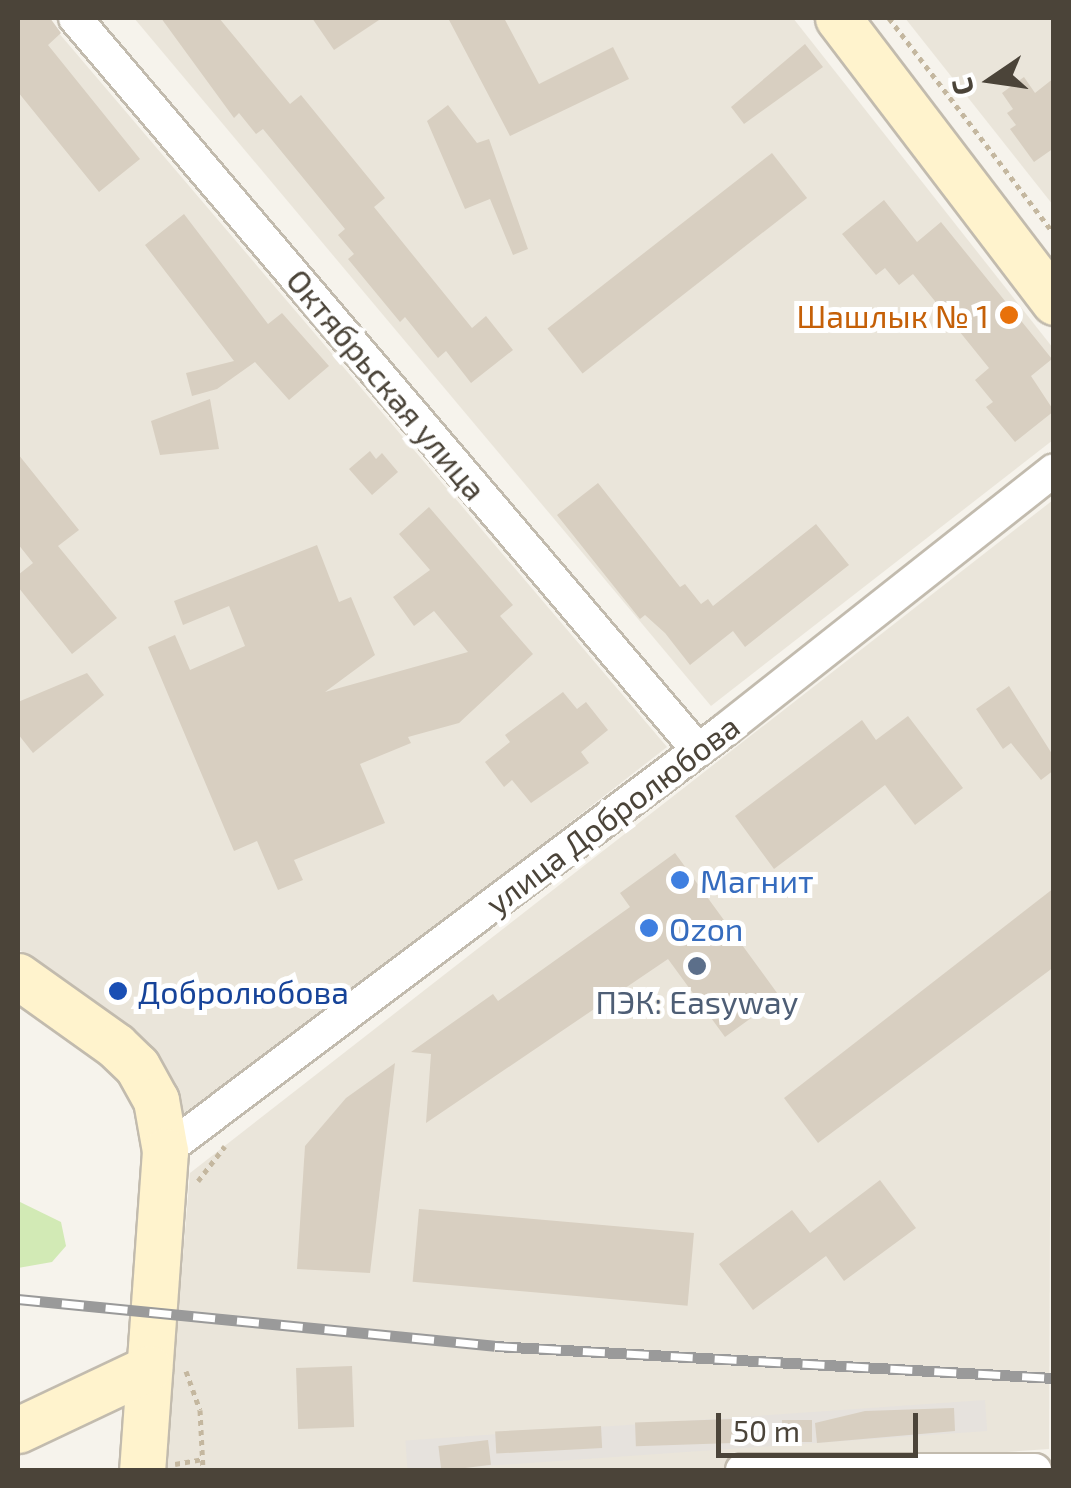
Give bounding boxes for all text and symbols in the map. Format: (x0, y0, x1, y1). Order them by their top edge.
north arrow (941, 30, 1041, 130)
text: С (943, 75, 980, 99)
street label: Октябрьская улица (279, 261, 495, 507)
place label: Шашлык № 1 (796, 296, 989, 334)
marker: Шашлык № 1 (998, 304, 1020, 326)
street label: улица Добролюбова (478, 706, 746, 922)
place label: Магнит (700, 861, 814, 899)
marker: Магнит (669, 869, 691, 891)
place label: Ozon (669, 909, 743, 947)
marker: Ozon (638, 917, 660, 939)
marker: ПЭК: Easyway (686, 955, 708, 977)
place label: Добролюбова (138, 972, 349, 1010)
marker: Добролюбова (107, 980, 129, 1002)
place label: ПЭК: Easyway (595, 982, 799, 1020)
scale bar (721, 1393, 924, 1455)
text: 50 m (733, 1412, 800, 1448)

